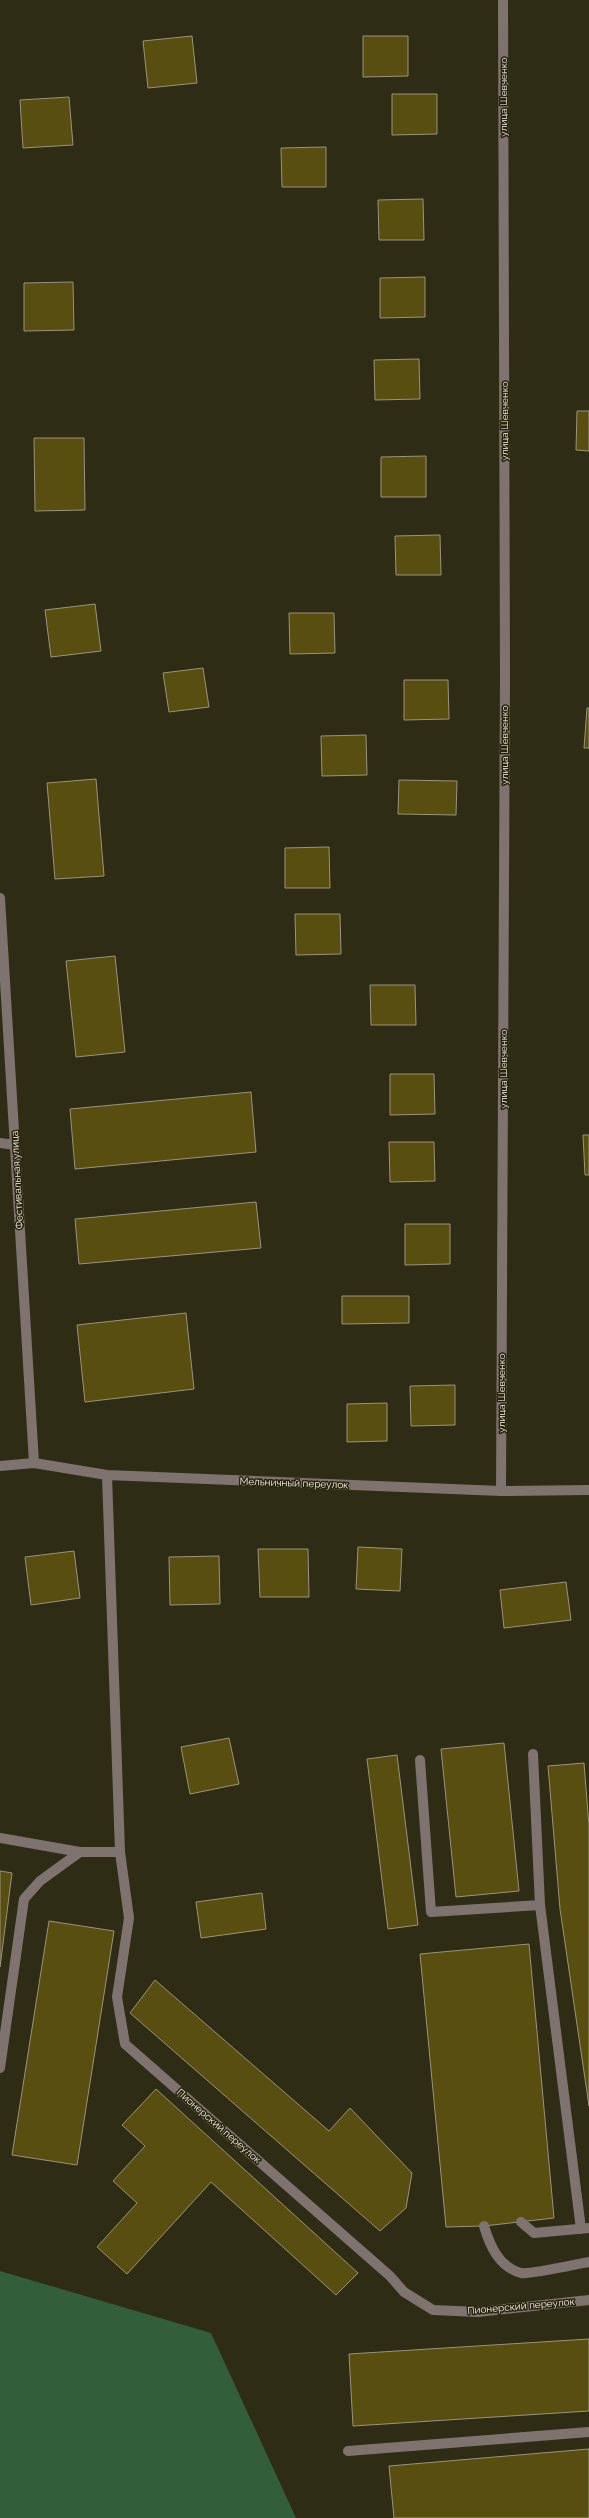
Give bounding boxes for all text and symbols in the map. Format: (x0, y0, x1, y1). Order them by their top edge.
street label: улица Шевченко (498, 57, 509, 137)
street label: улица Шевченко (499, 381, 510, 461)
street label: улица Шевченко (499, 705, 510, 785)
street label: улица Шевченко (498, 1029, 509, 1109)
street label: Фестивальная улица (9, 1130, 25, 1230)
street label: улица Шевченко (496, 1353, 507, 1433)
street label: Мельничный переулок (239, 1476, 349, 1490)
street label: Пионерский переулок (175, 2087, 263, 2165)
street label: Пионерский переулок (467, 2296, 575, 2316)

